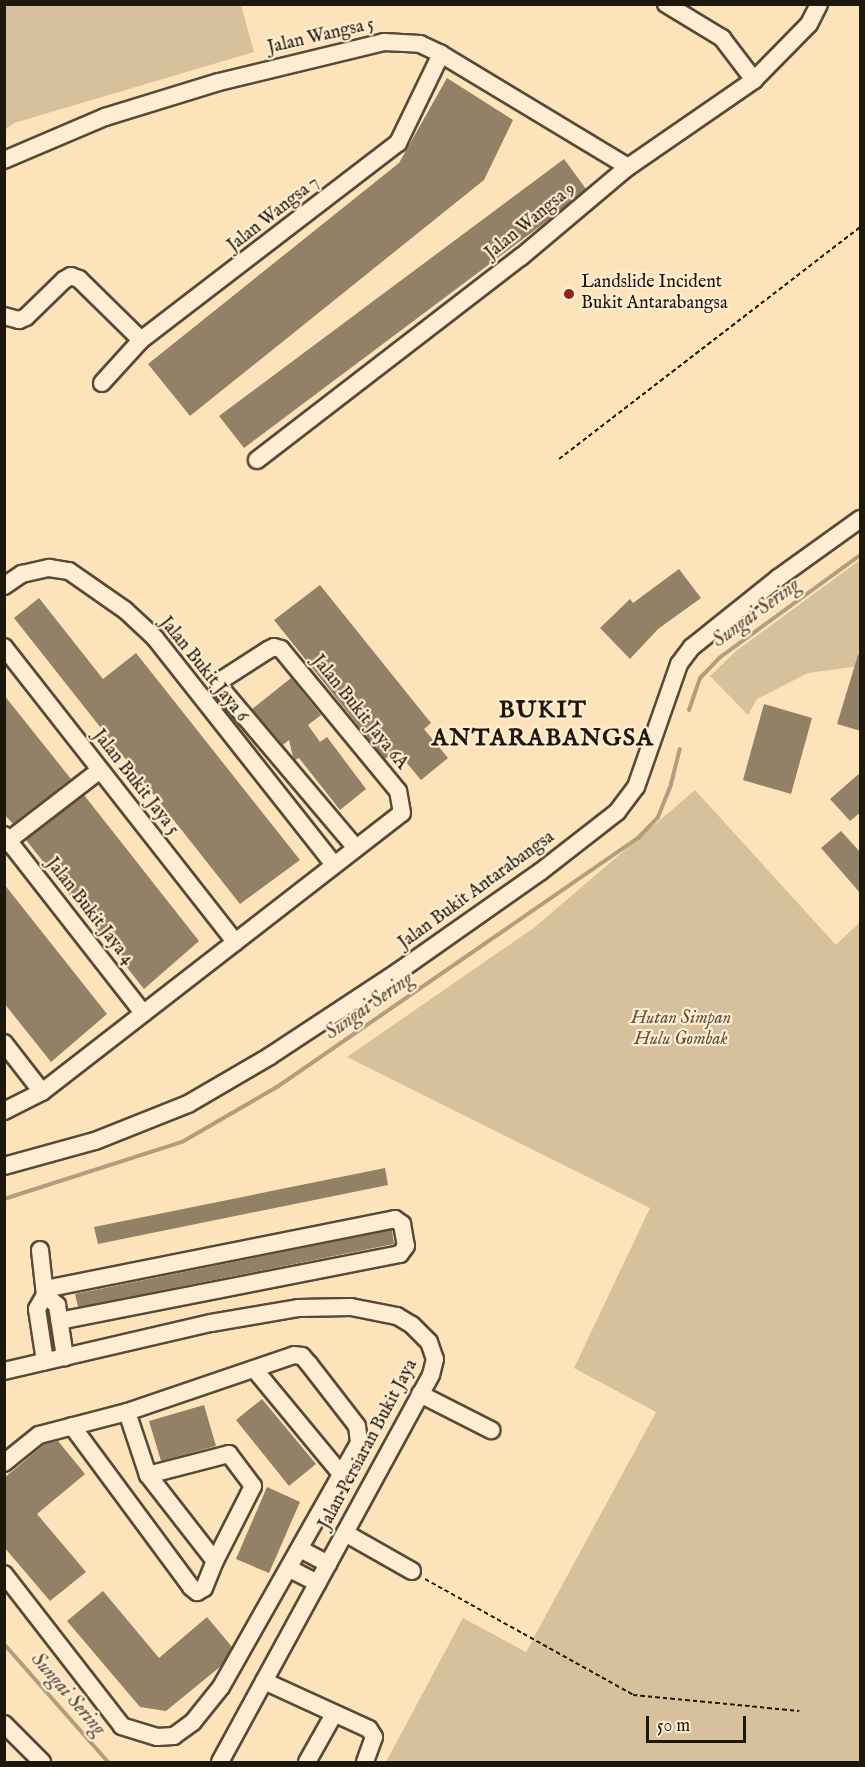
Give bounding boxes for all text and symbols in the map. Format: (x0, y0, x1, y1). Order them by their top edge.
street label: Jalan Wangsa 5 (266, 14, 376, 60)
street label: Jalan Wangsa 7 (224, 172, 324, 258)
street label: Jalan Wangsa 9 (481, 179, 581, 265)
place label: Landslide Incident Bukit Antarabangsa (581, 273, 728, 316)
marker: Landslide Incident Bukit Antarabangsa (562, 287, 576, 301)
water label: Sungai Sering (708, 573, 804, 653)
street label: Jalan Bukit Jaya 6 (154, 613, 252, 727)
street label: Jalan Bukit Jaya 6A (306, 651, 412, 775)
district label: BUKIT ANTARABANGSA (432, 697, 654, 753)
street label: Jalan Bukit Jaya 5 (87, 726, 183, 840)
street label: Jalan Bukit Antarabangsa (395, 827, 559, 955)
street label: Jalan Bukit Jaya 4 (40, 854, 138, 970)
water label: Sungai Sering (320, 967, 418, 1045)
park label: Hutan Simpan Hulu Gombak (631, 1009, 731, 1052)
street label: Jalan Persiaran Bukit Jaya (315, 1356, 423, 1534)
water label: Sungai Sering (26, 1648, 110, 1740)
scale bar (649, 1704, 750, 1742)
text: 50 m (657, 1715, 690, 1738)

